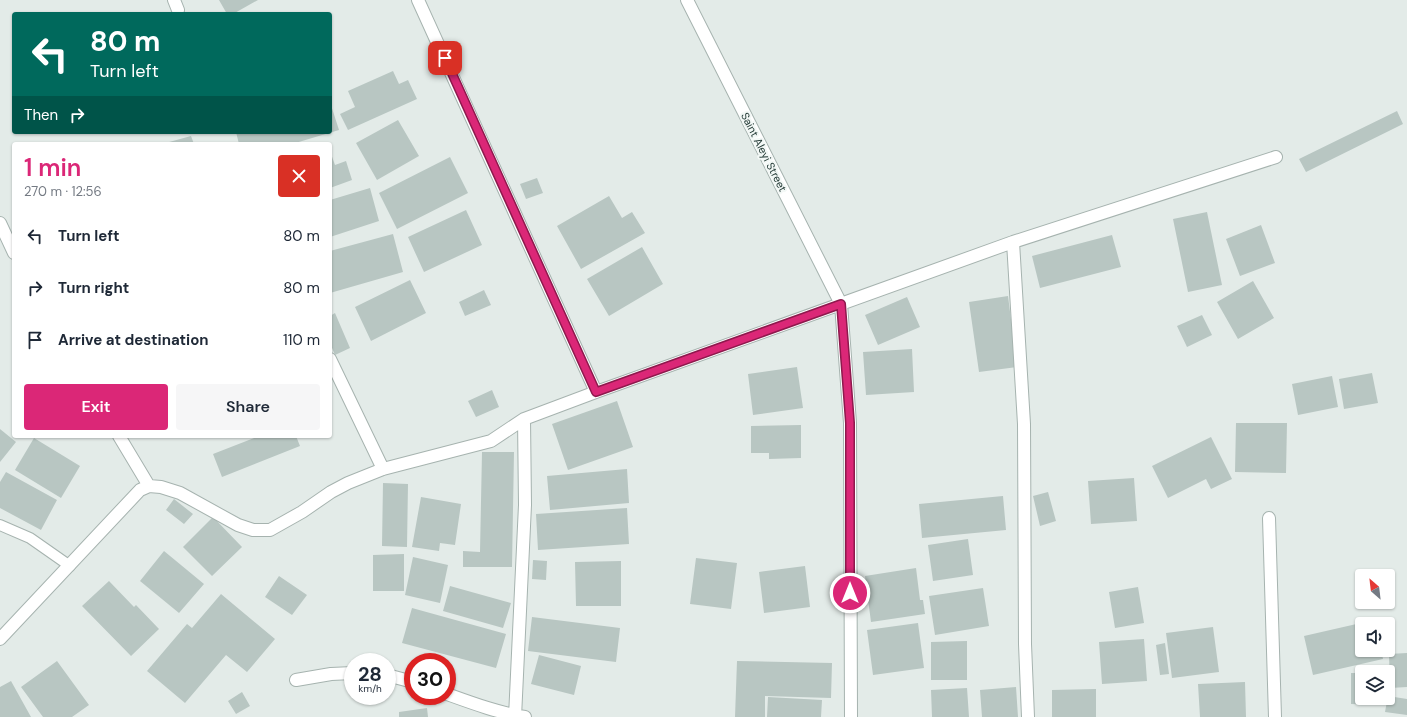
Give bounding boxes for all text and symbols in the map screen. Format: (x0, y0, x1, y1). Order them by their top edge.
text: 80 m (90, 23, 160, 60)
icon: left (24, 28, 76, 80)
pin (428, 41, 462, 75)
icon: arrive (434, 47, 456, 69)
text: Turn left (90, 59, 159, 83)
icon: right (66, 104, 88, 126)
text: Then (24, 105, 58, 125)
street label: Saint Aleyi Street (738, 110, 790, 194)
text: 1 min (24, 152, 81, 183)
button: close (278, 155, 320, 197)
text: 270 m · 12:56 (24, 183, 102, 200)
icon: left (24, 225, 46, 247)
text: Turn left (58, 226, 119, 246)
text: 80 m (283, 226, 320, 246)
icon: right (24, 277, 46, 299)
text: Turn right (58, 278, 129, 298)
text: 80 m (283, 278, 320, 298)
icon: arrive (24, 329, 46, 351)
text: Arrive at destination (58, 330, 209, 350)
text: 110 m (283, 330, 320, 350)
button: Exit (24, 384, 168, 430)
button: Share (176, 384, 320, 430)
north arrow (1355, 569, 1395, 609)
map controls (1355, 569, 1395, 705)
position arrow (829, 572, 871, 614)
button: sound (1355, 617, 1395, 657)
speed limit sign: 30 (404, 653, 456, 705)
text: 28 (358, 661, 382, 687)
button: layers (1355, 665, 1395, 705)
text: km/h (358, 682, 382, 695)

